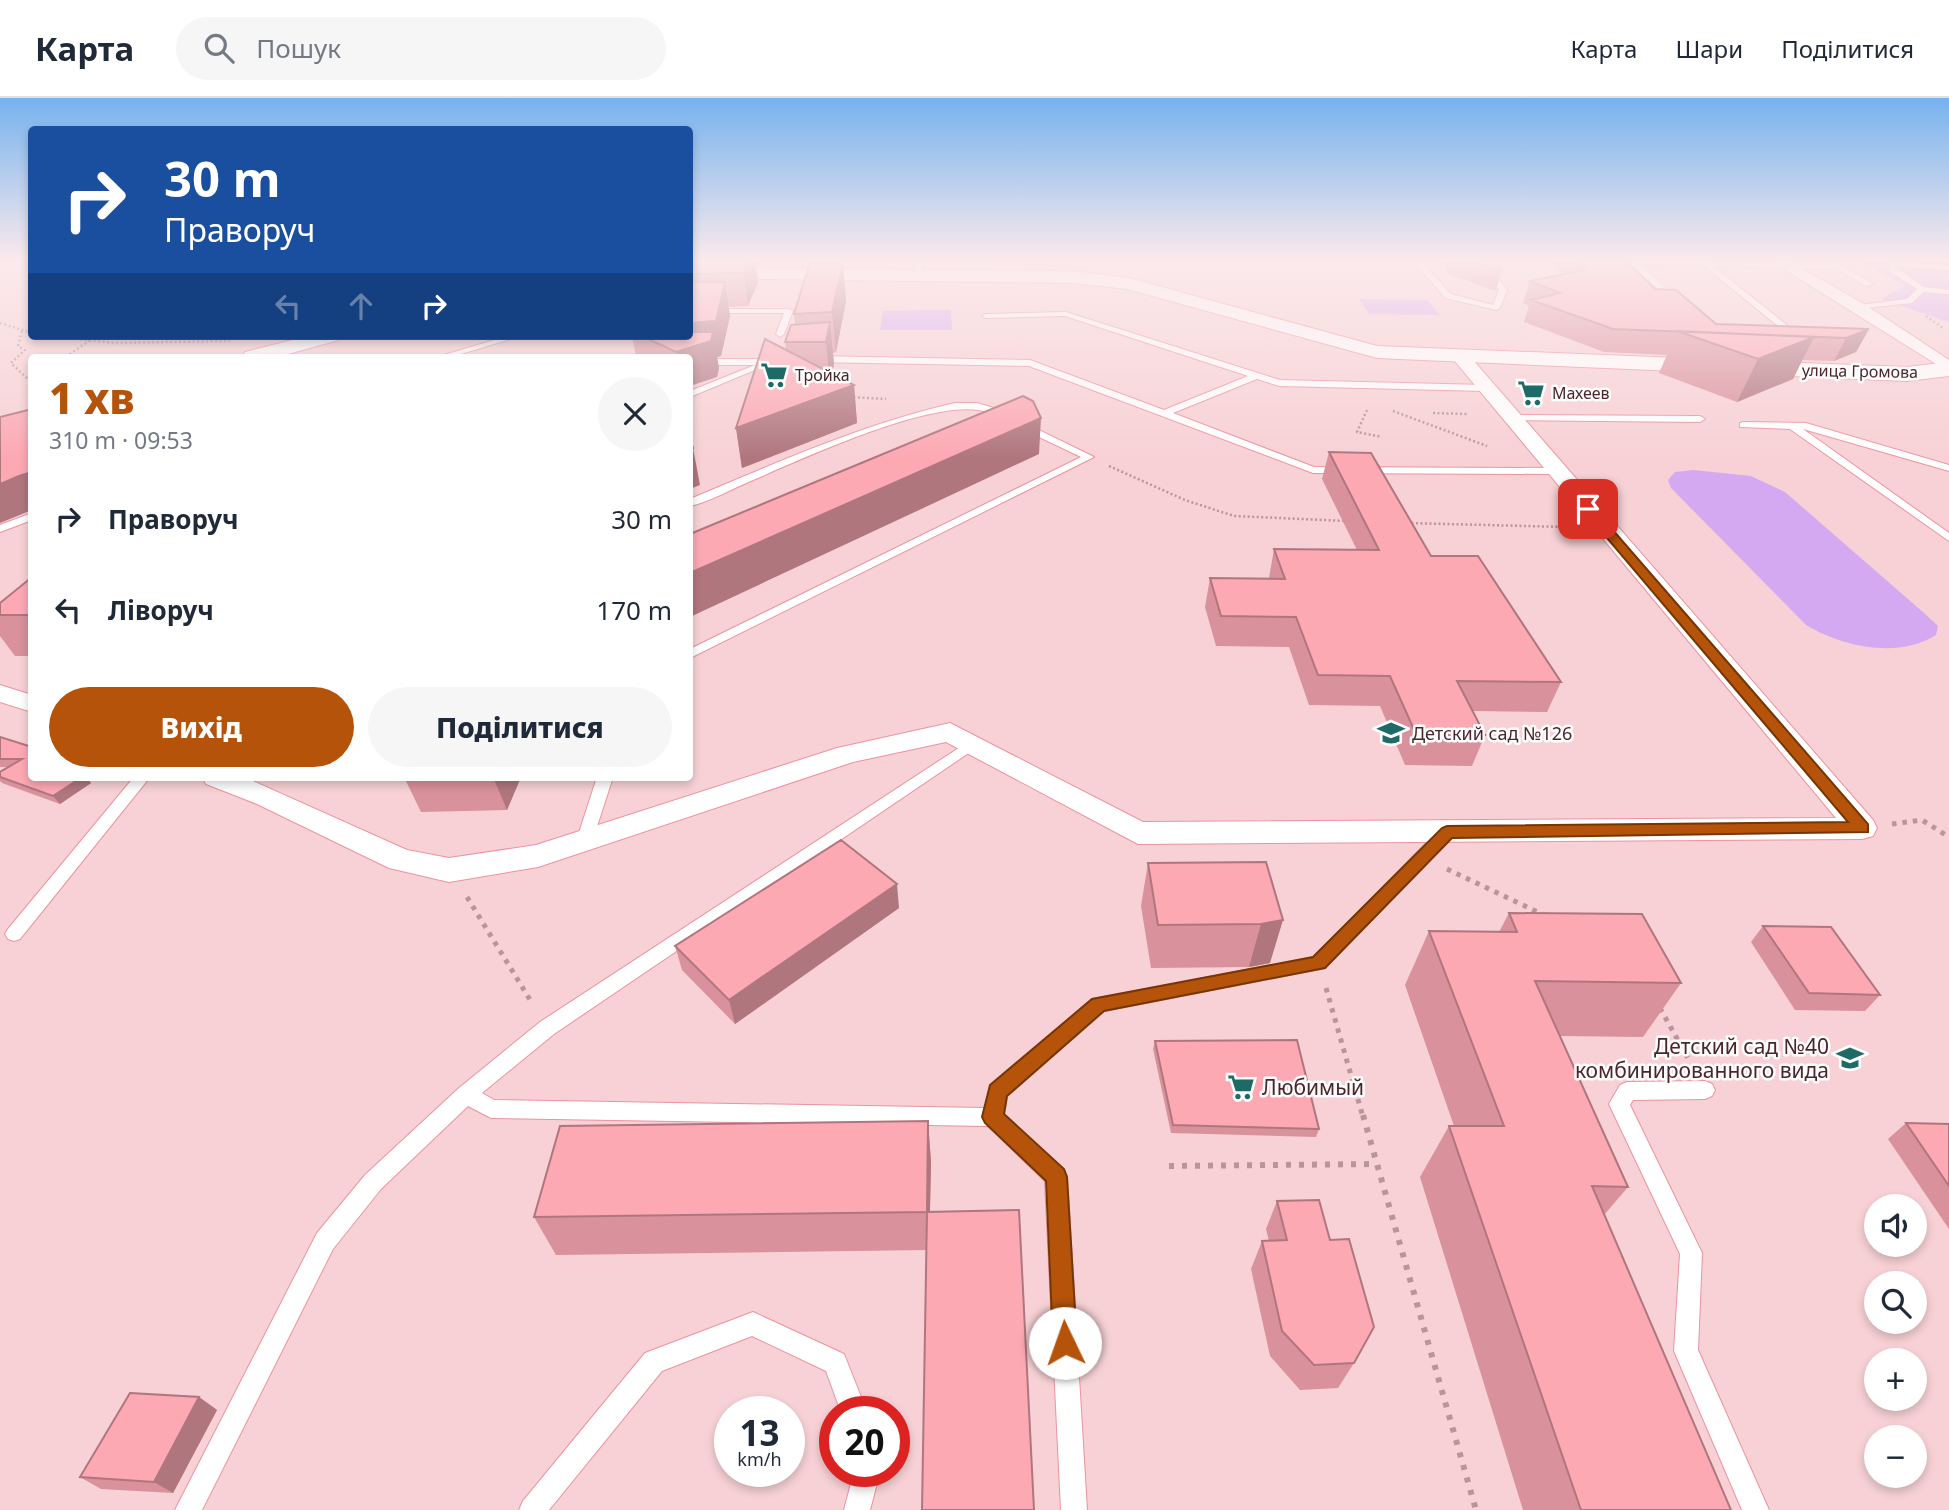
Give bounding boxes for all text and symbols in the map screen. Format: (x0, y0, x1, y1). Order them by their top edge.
search box (176, 17, 666, 80)
text: Карта (35, 26, 134, 71)
icon: search (200, 29, 238, 67)
text: Пошук (256, 30, 341, 66)
text: Карта (1570, 32, 1637, 65)
text: Шари (1675, 32, 1743, 65)
text: Поділитися (1781, 32, 1914, 65)
text: 30 m (164, 145, 281, 211)
icon: right (49, 154, 140, 245)
text: Праворуч (164, 208, 315, 251)
icon: left (269, 287, 307, 325)
icon: ahead (342, 287, 380, 325)
icon: right (415, 287, 453, 325)
street label: улица Громова (1802, 359, 1918, 383)
supermarket icon: Тройка (759, 360, 789, 390)
place label: Тройка (795, 364, 850, 386)
text: 1 хв (49, 369, 135, 426)
button: close (598, 377, 672, 451)
supermarket icon: Махеев (1516, 378, 1546, 408)
place label: Махеев (1552, 382, 1610, 404)
text: 310 m · 09:53 (49, 424, 193, 456)
pin (1558, 479, 1618, 539)
icon: arrive (1569, 490, 1607, 528)
icon: right (49, 500, 87, 538)
text: Праворуч (108, 501, 239, 537)
text: 30 m (611, 501, 672, 537)
icon: left (49, 591, 87, 629)
text: Ліворуч (108, 592, 214, 628)
text: 170 m (596, 592, 672, 628)
button: Вихід (49, 687, 354, 767)
button: Поділитися (368, 687, 672, 767)
school or university icon: Детский сад №126 (1376, 718, 1406, 748)
place label: Детский сад №126 (1412, 721, 1572, 745)
place label: Детский сад №40 комбинированного вида (1575, 1032, 1829, 1084)
school or university icon: Детский сад №40 комбинированного вида (1835, 1043, 1865, 1073)
supermarket icon: Любимый (1226, 1072, 1256, 1102)
place label: Любимый (1262, 1073, 1364, 1101)
map controls (1864, 1194, 1927, 1488)
button: sound (1864, 1194, 1927, 1257)
button: search (1864, 1271, 1927, 1334)
position arrow (1028, 1306, 1102, 1380)
button: + (1864, 1348, 1927, 1411)
speed limit sign: 20 (819, 1396, 910, 1487)
text: 13 (739, 1409, 780, 1456)
button: − (1864, 1425, 1927, 1488)
text: km/h (737, 1447, 782, 1471)

